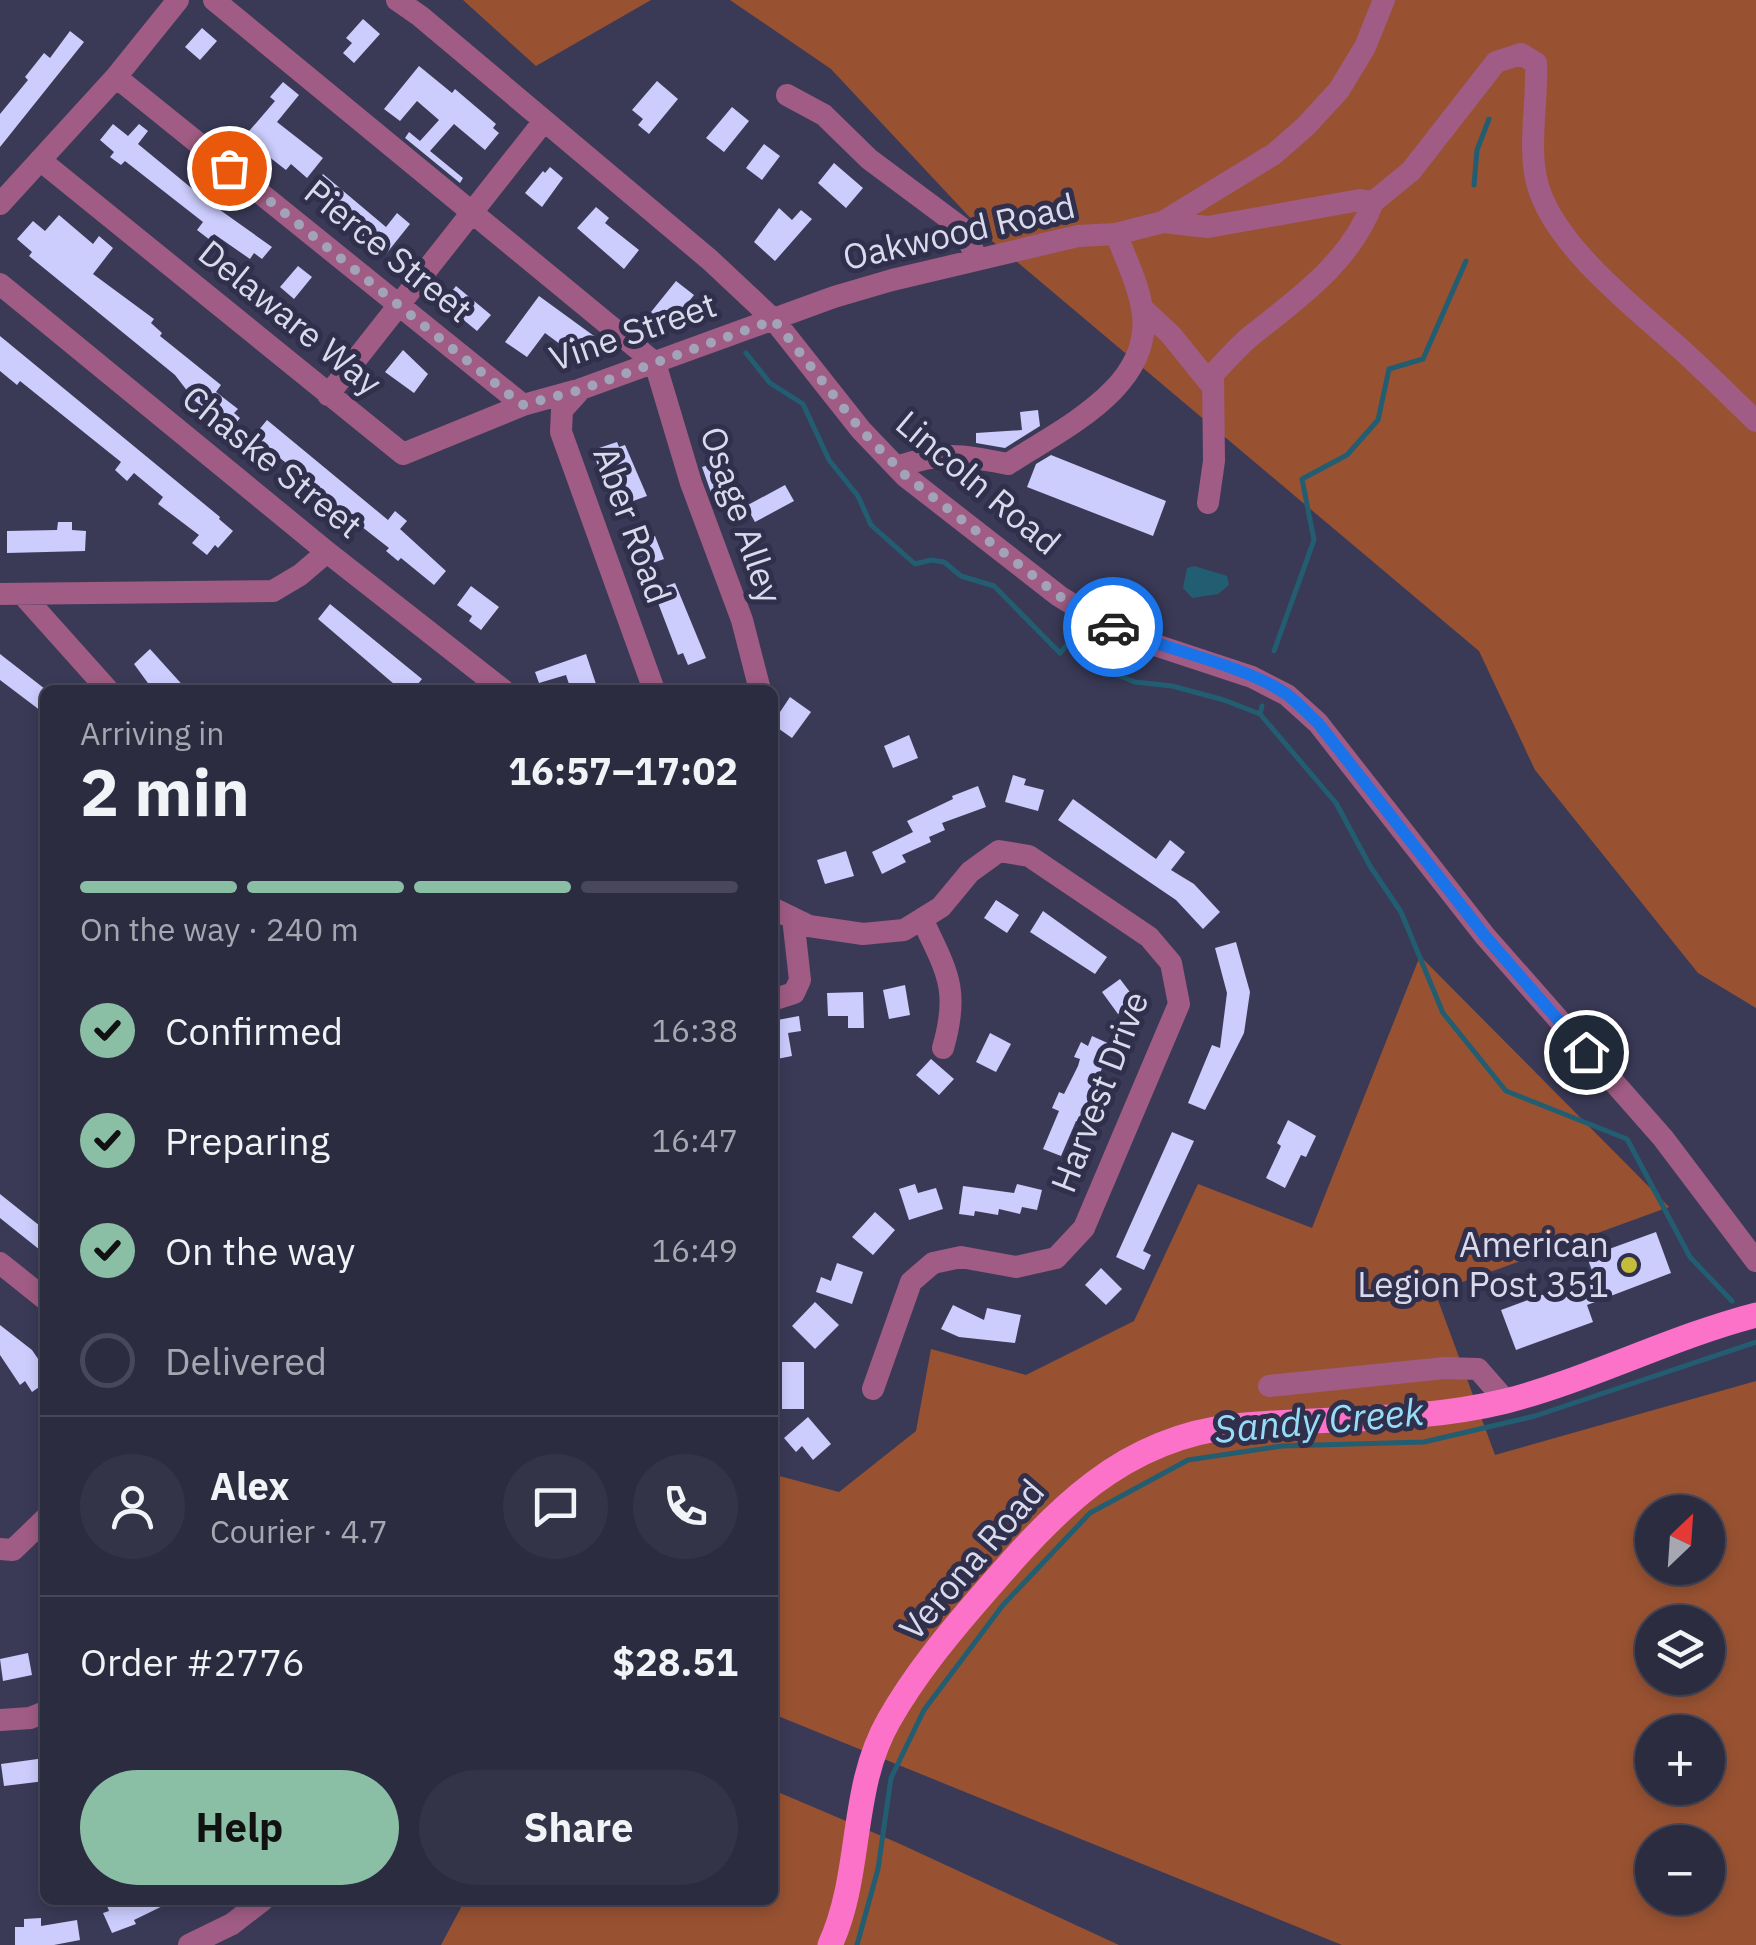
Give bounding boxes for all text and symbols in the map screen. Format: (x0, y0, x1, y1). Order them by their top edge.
pin (187, 126, 272, 211)
icon: bag (202, 141, 257, 196)
street label: Pierce Street (295, 169, 482, 332)
street label: Oakwood Road (838, 182, 1079, 280)
street label: Delaware Way (189, 229, 392, 405)
street label: Vine Street (543, 281, 722, 381)
street label: Chaske Street (173, 375, 372, 548)
street label: Lincoln Road (887, 400, 1071, 565)
street label: Osage Alley (690, 420, 794, 609)
street label: Aber Road (583, 440, 683, 609)
courier (1063, 577, 1163, 677)
icon: car (1086, 600, 1141, 655)
text: Arriving in (80, 712, 225, 754)
text: 16:57–17:02 (508, 746, 738, 795)
text: 2 min (80, 749, 250, 834)
text: On the way · 240 m (80, 908, 359, 950)
street label: Harvest Drive (1040, 985, 1158, 1199)
icon: check (80, 1003, 135, 1058)
text: Confirmed (165, 1006, 343, 1055)
text: 16:38 (652, 1009, 738, 1051)
pin (1544, 1010, 1629, 1095)
icon: home (1559, 1025, 1614, 1080)
icon: check (80, 1113, 135, 1168)
text: Preparing (165, 1116, 330, 1165)
text: 16:47 (652, 1119, 738, 1161)
place label: American Legion Post 351 (1357, 1221, 1609, 1307)
icon: check (80, 1223, 135, 1278)
text: On the way (165, 1226, 355, 1275)
text: 16:49 (652, 1229, 738, 1271)
marker: American Legion Post 351 (1618, 1254, 1640, 1276)
text: Delivered (165, 1336, 327, 1385)
water label: Sandy Creek (1212, 1386, 1427, 1453)
button: person (80, 1454, 185, 1559)
button: chat (503, 1454, 608, 1559)
button: phone (633, 1454, 738, 1559)
text: Alex (210, 1461, 290, 1510)
street label: Verona Road (889, 1469, 1054, 1650)
north arrow (1635, 1495, 1725, 1585)
map controls (1635, 1495, 1725, 1915)
text: Courier · 4.7 (210, 1510, 388, 1552)
button: layers (1635, 1605, 1725, 1695)
text: Order #2776 (80, 1637, 305, 1686)
text: $28.51 (612, 1637, 738, 1686)
button: + (1635, 1715, 1725, 1805)
button: Help (80, 1770, 399, 1885)
button: Share (419, 1770, 738, 1885)
button: − (1635, 1825, 1725, 1915)

